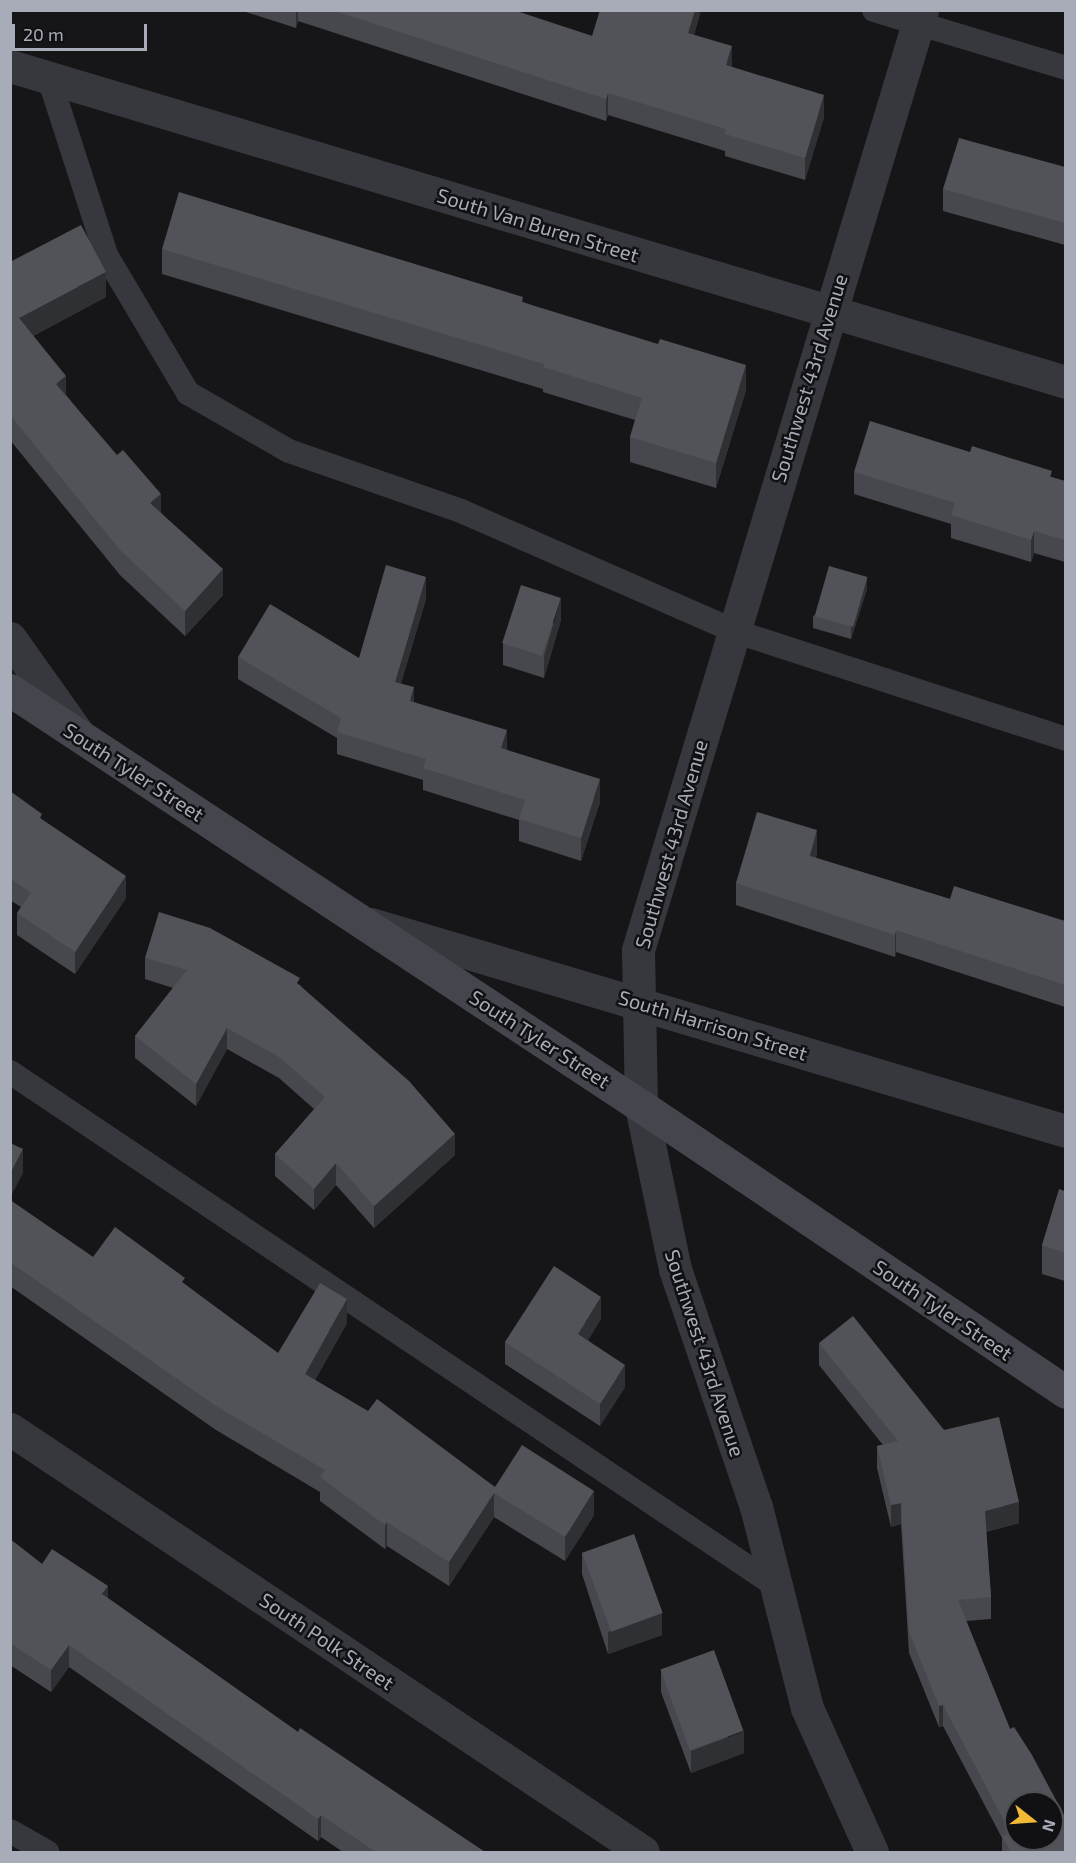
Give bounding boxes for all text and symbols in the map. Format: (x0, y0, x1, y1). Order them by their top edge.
scale bar (15, 12, 150, 50)
text: 20 m (23, 23, 64, 45)
street label: South Van Buren Street (434, 183, 642, 267)
street label: Southwest 43rd Avenue (766, 271, 852, 485)
street label: South Tyler Street (59, 717, 209, 827)
street label: Southwest 43rd Avenue (630, 736, 712, 952)
street label: South Tyler Street (465, 984, 615, 1094)
street label: South Harrison Street (616, 985, 810, 1065)
street label: Southwest 43rd Avenue (660, 1246, 750, 1460)
street label: South Tyler Street (869, 1254, 1017, 1366)
street label: South Polk Street (255, 1587, 399, 1695)
north arrow (1004, 1791, 1064, 1851)
text: N (1039, 1818, 1061, 1834)

